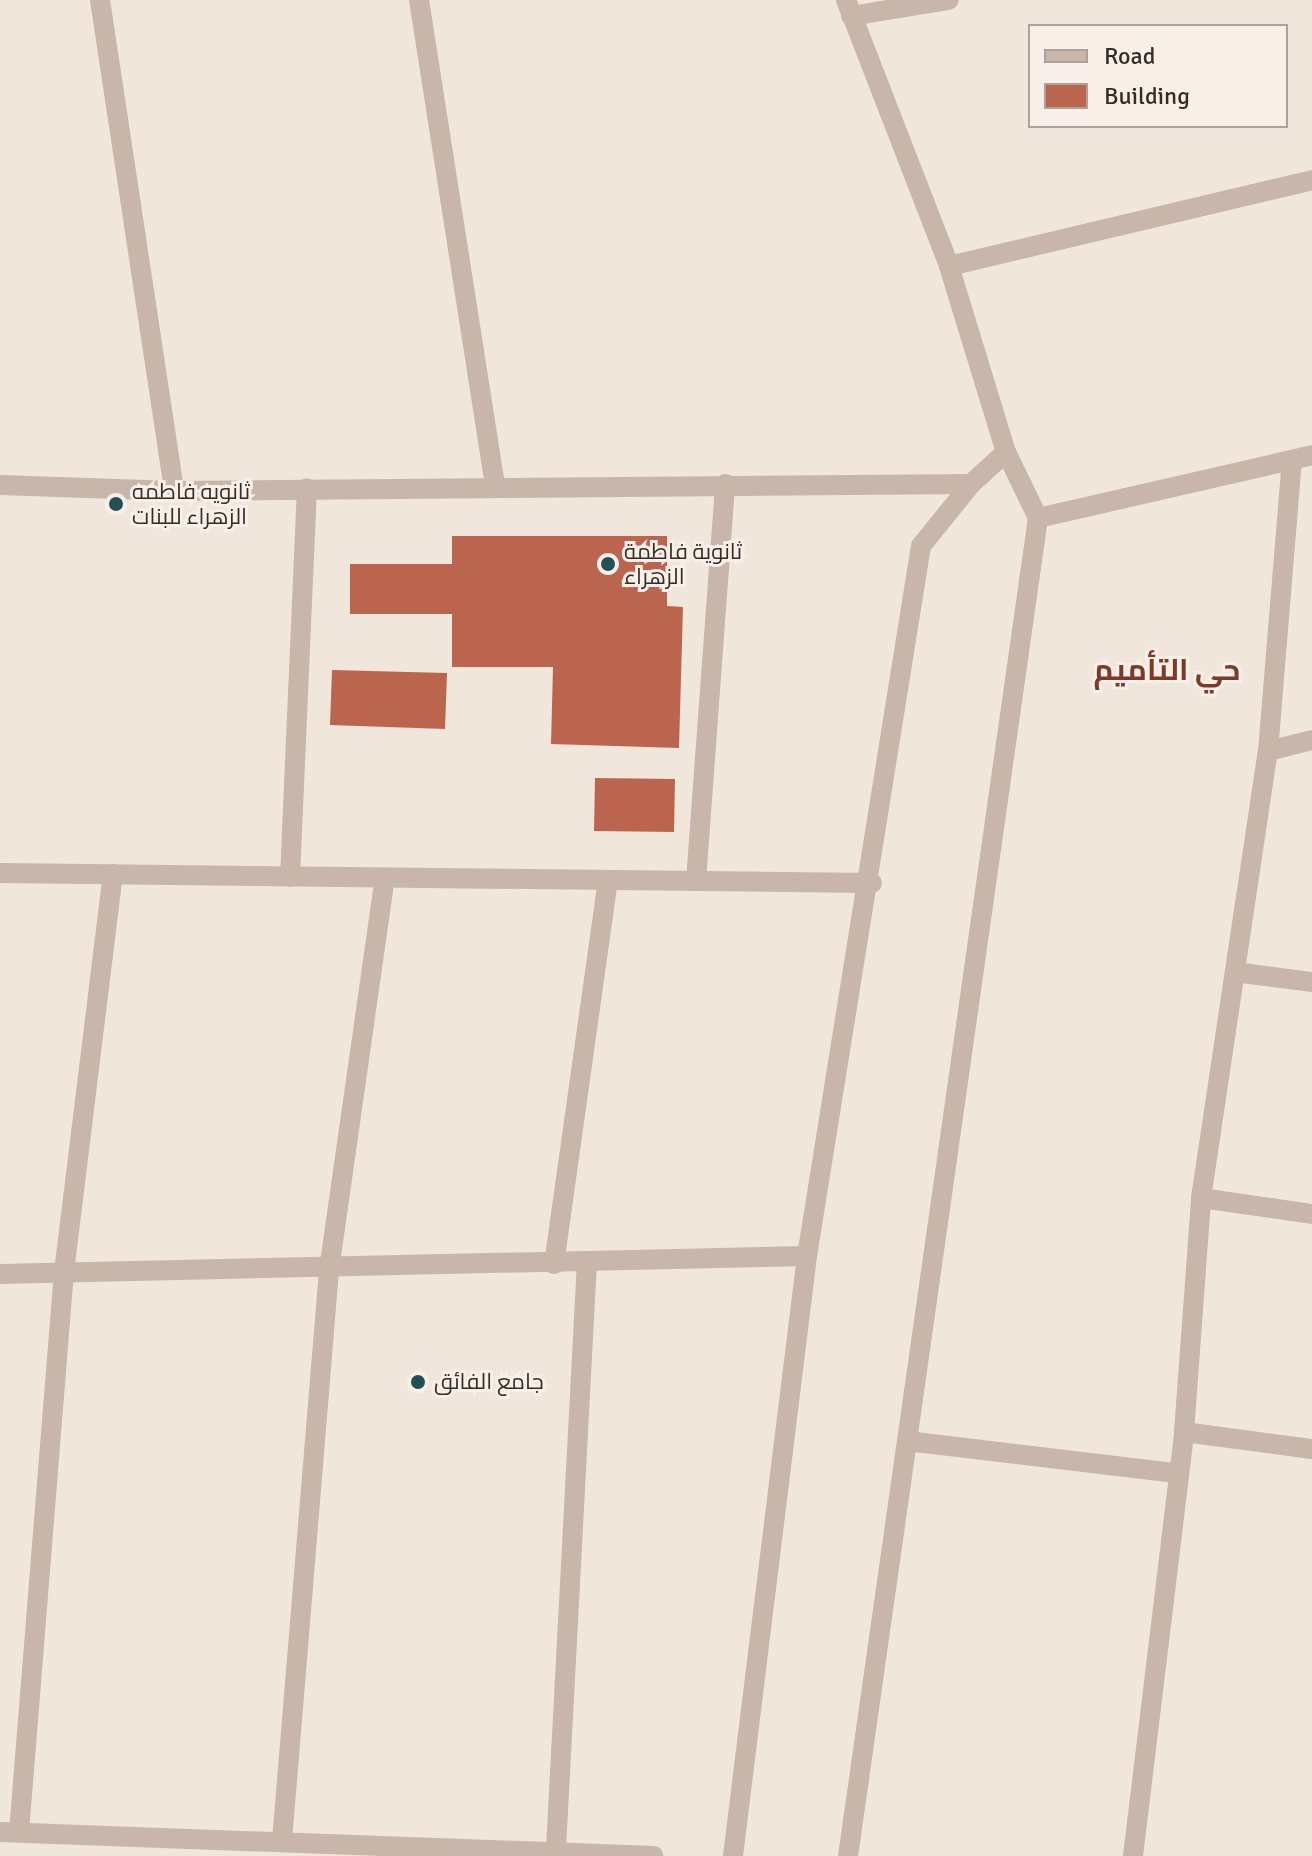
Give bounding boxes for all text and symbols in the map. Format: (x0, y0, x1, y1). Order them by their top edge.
legend (1028, 24, 1288, 128)
text: Road (1104, 41, 1155, 71)
text: Building (1104, 81, 1190, 111)
place label: ثانويه فاطمه الزهراء للبنات (132, 478, 250, 530)
marker: ثانويه فاطمه الزهراء للبنات (107, 495, 125, 513)
place label: ثانوية فاطمة الزهراء (624, 538, 742, 590)
marker: ثانوية فاطمة الزهراء (599, 555, 617, 573)
district label: حي التأميم (1094, 653, 1240, 689)
place label: جامع الفائق (434, 1369, 544, 1395)
marker: جامع الفائق (409, 1373, 427, 1391)

